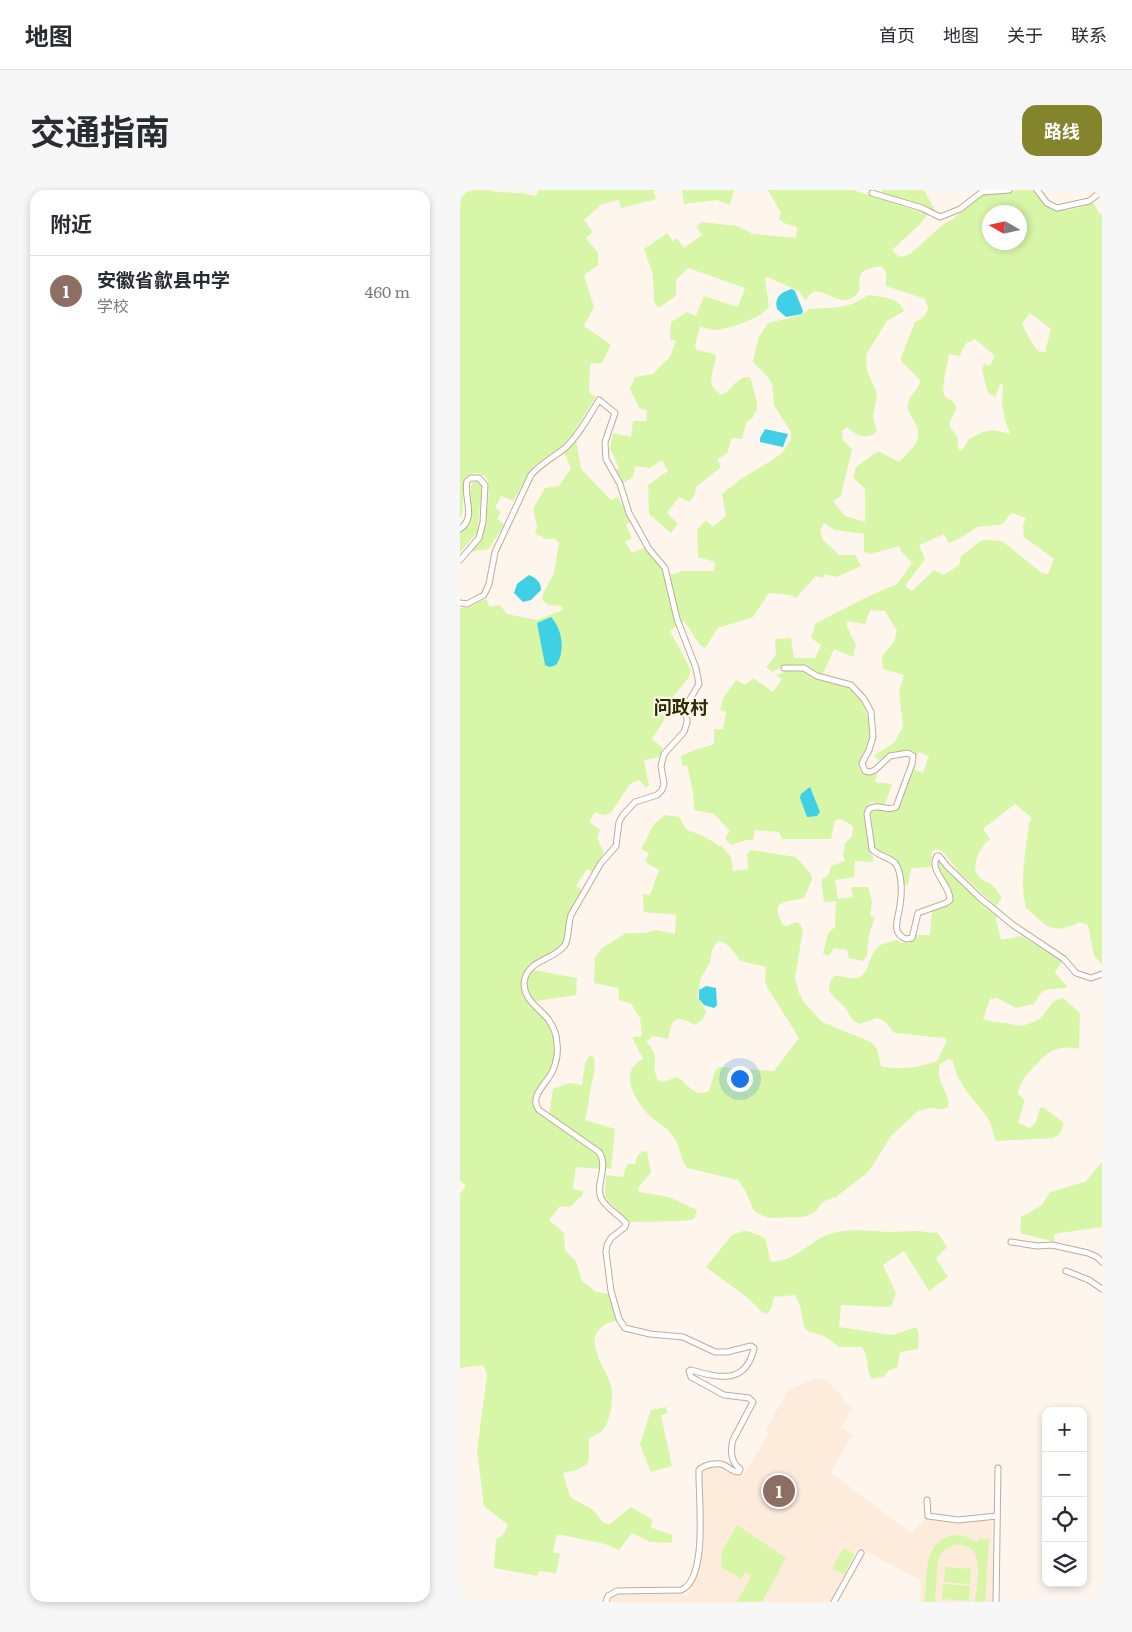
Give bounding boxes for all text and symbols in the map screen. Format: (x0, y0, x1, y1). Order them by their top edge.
text: 地图 (25, 17, 73, 52)
text: 首页 (879, 21, 915, 48)
text: 地图 (943, 21, 979, 48)
text: 关于 (1007, 21, 1043, 48)
text: 联系 (1071, 21, 1107, 48)
text: 交通指南 (30, 104, 170, 156)
button: 路线 (1022, 105, 1102, 156)
north arrow (982, 205, 1027, 250)
text: 附近 (50, 207, 92, 238)
text: 安徽省歙县中学 (97, 265, 230, 293)
text: 1 (63, 279, 69, 303)
text: 460 m (365, 279, 410, 303)
text: 学校 (97, 293, 129, 317)
district label: 问政村 (654, 693, 708, 720)
your location (727, 1066, 753, 1092)
map controls (1042, 1407, 1087, 1587)
button: + (1042, 1407, 1087, 1452)
button: − (1042, 1452, 1087, 1497)
pin: 1 (763, 1472, 795, 1510)
button: locate (1042, 1497, 1087, 1542)
button: layers (1042, 1542, 1087, 1587)

